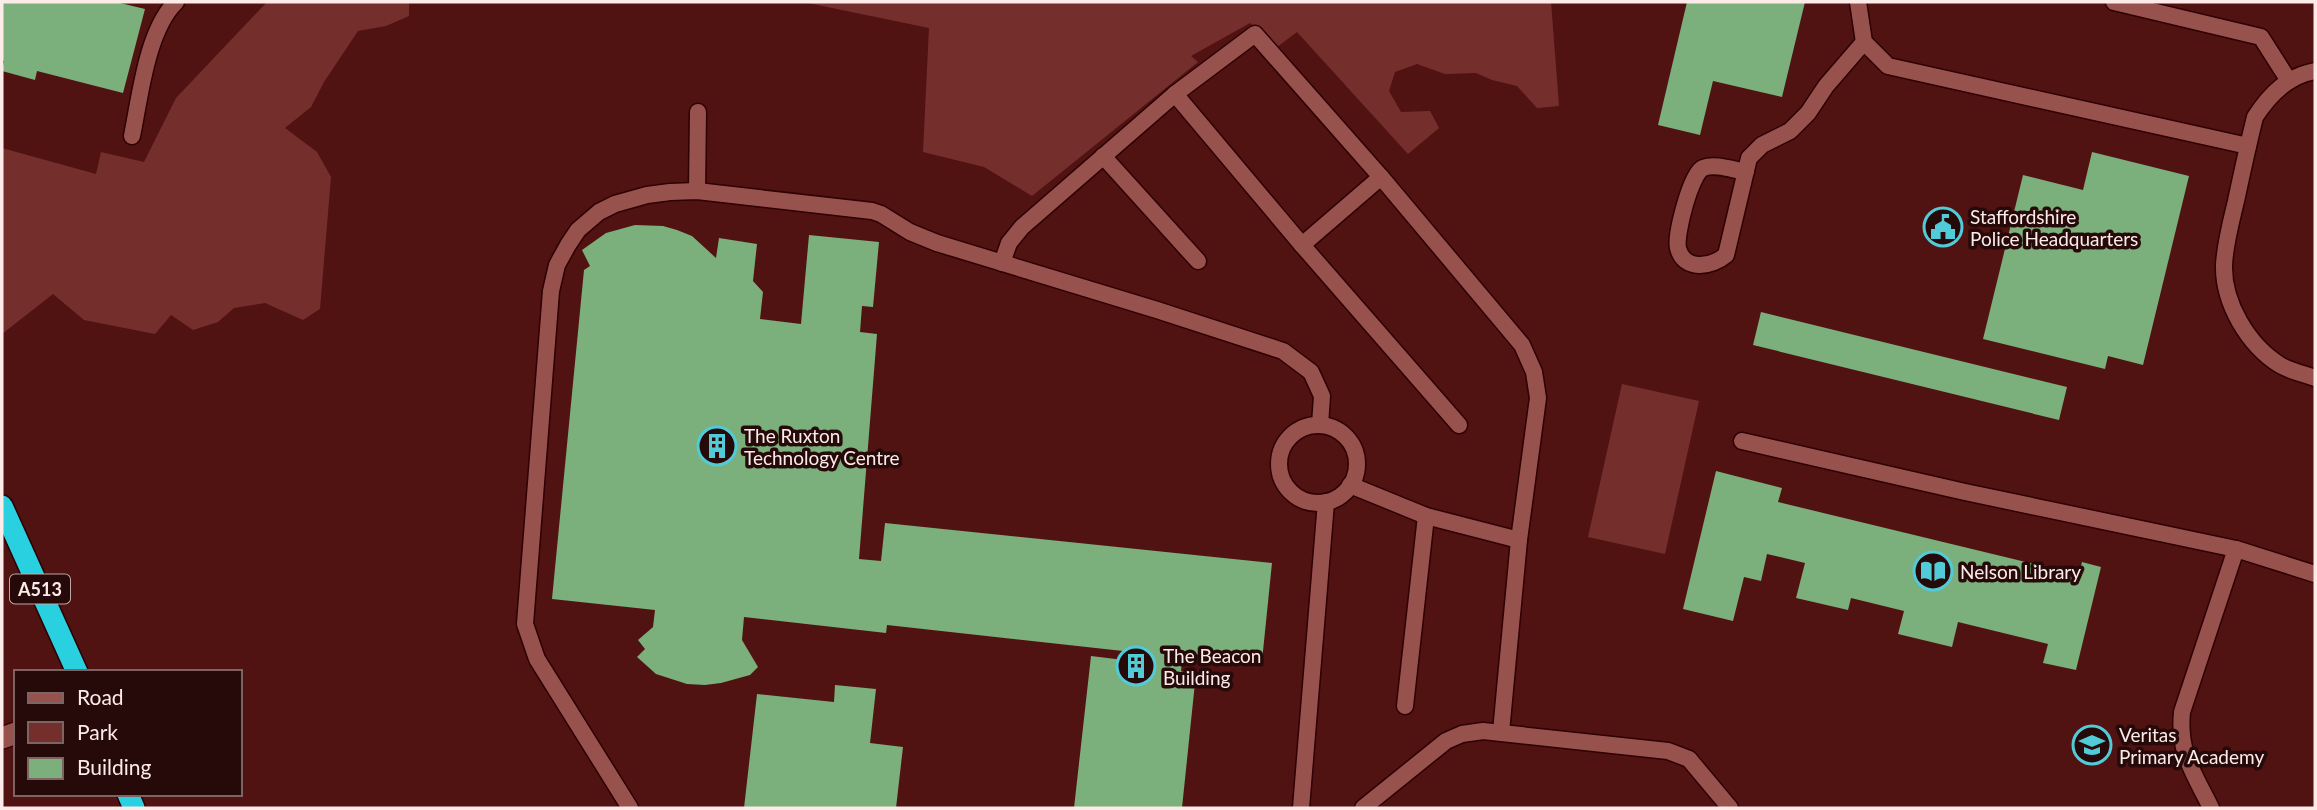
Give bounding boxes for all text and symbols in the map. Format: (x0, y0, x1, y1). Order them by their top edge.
place label: Staffordshire Police Headquarters (1970, 205, 2138, 250)
public building icon: Staffordshire Police Headquarters (1922, 206, 1964, 248)
place label: The Ruxton Technology Centre (744, 424, 900, 469)
building icon: The Ruxton Technology Centre (696, 425, 738, 467)
library icon: Nelson Library (1912, 550, 1954, 592)
place label: Nelson Library (1960, 560, 2081, 583)
road number: A513 (10, 574, 70, 604)
place label: The Beacon Building (1163, 644, 1261, 689)
building icon: The Beacon Building (1115, 645, 1157, 687)
legend (14, 670, 242, 796)
text: Road (77, 684, 124, 709)
text: Park (77, 719, 118, 744)
place label: Veritas Primary Academy (2119, 723, 2264, 768)
school or university icon: Veritas Primary Academy (2071, 724, 2113, 766)
text: Building (77, 754, 152, 779)

